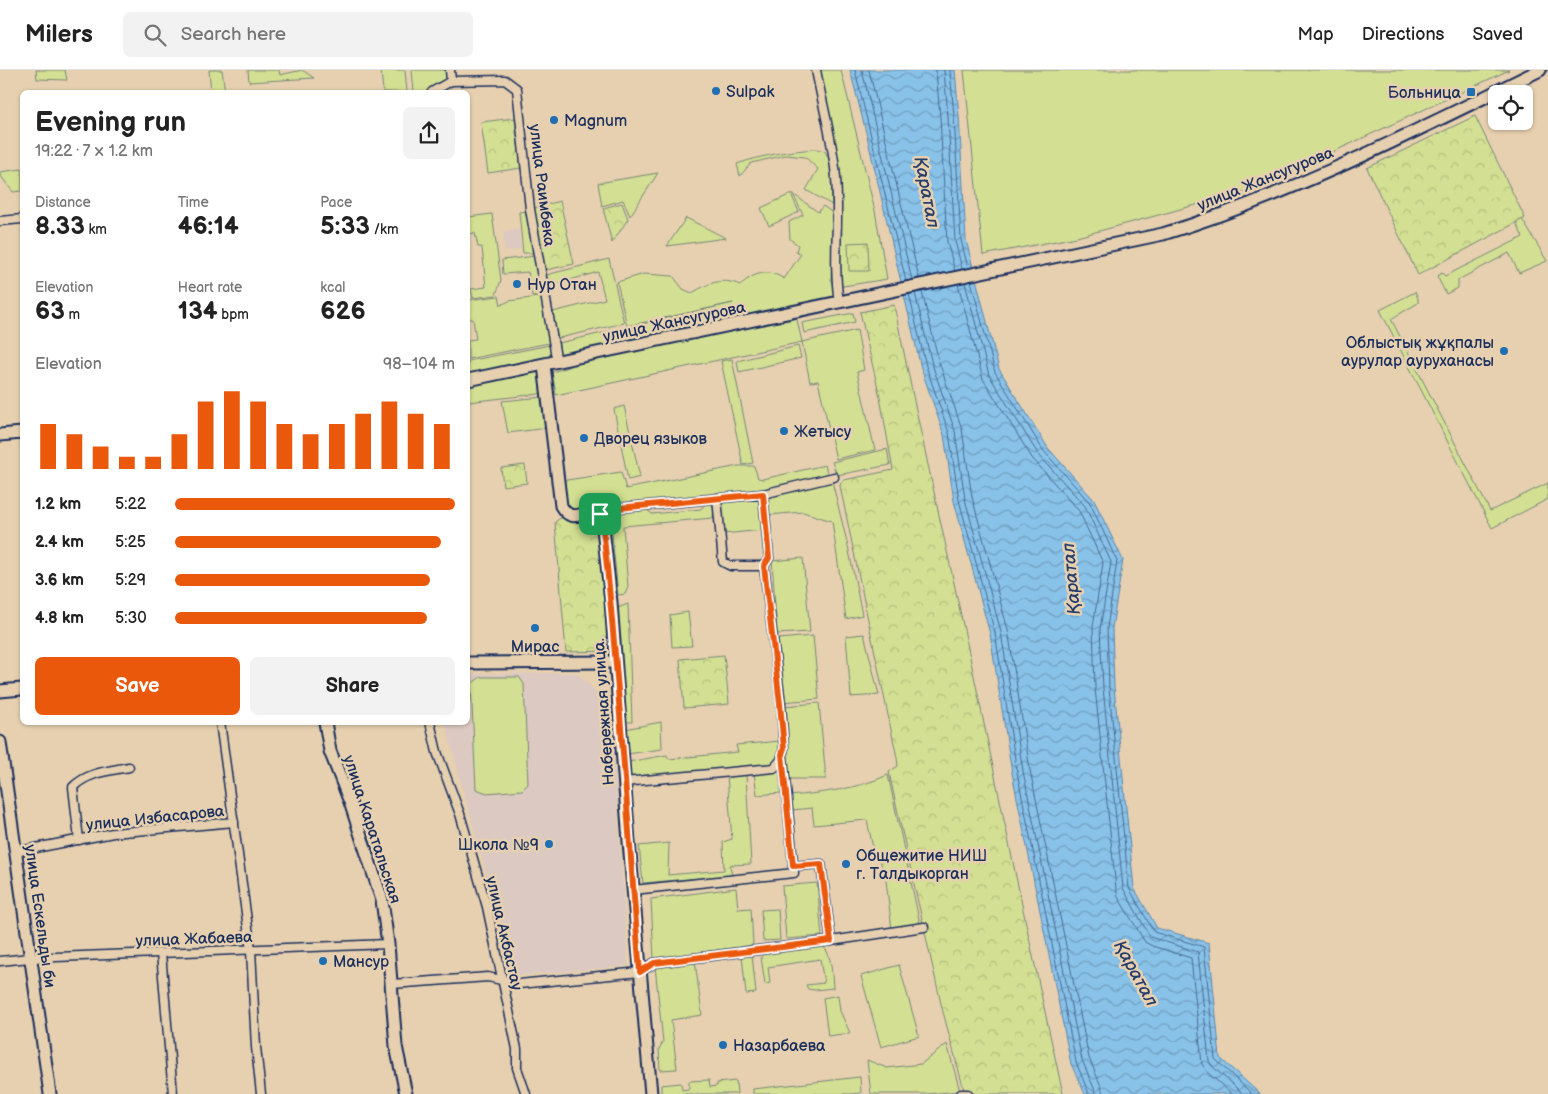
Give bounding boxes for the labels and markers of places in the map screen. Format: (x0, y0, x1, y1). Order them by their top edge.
place label: Sulpak (726, 83, 774, 102)
place label: Больница (1388, 84, 1462, 103)
marker: Sulpak (710, 85, 722, 97)
marker: Больница (1465, 86, 1477, 98)
place label: Magnum (564, 112, 627, 131)
marker: Magnum (548, 114, 560, 126)
place label: Нур Отан (527, 276, 597, 295)
marker: Нур Отан (511, 278, 523, 290)
place label: Облыстық жұқпалы аурулар ауруханасы (1341, 334, 1494, 371)
marker: Облыстық жұқпалы аурулар ауруханасы (1498, 345, 1510, 357)
place label: Жетысу (794, 423, 852, 442)
marker: Жетысу (778, 425, 790, 437)
place label: Дворец языков (594, 430, 707, 449)
marker: Дворец языков (578, 432, 590, 444)
pin (579, 493, 621, 535)
marker: Мирас (529, 622, 541, 634)
place label: Мирас (511, 638, 559, 657)
place label: Школа №9 (458, 836, 539, 855)
marker: Школа №9 (543, 838, 555, 850)
place label: Общежитие НИШ г. Талдыкорган (856, 847, 987, 884)
marker: Общежитие НИШ г. Талдыкорган (840, 858, 852, 870)
place label: Мансур (333, 953, 389, 972)
marker: Мансур (317, 955, 329, 967)
place label: Назарбаева (733, 1037, 826, 1056)
marker: Назарбаева (717, 1039, 729, 1051)

